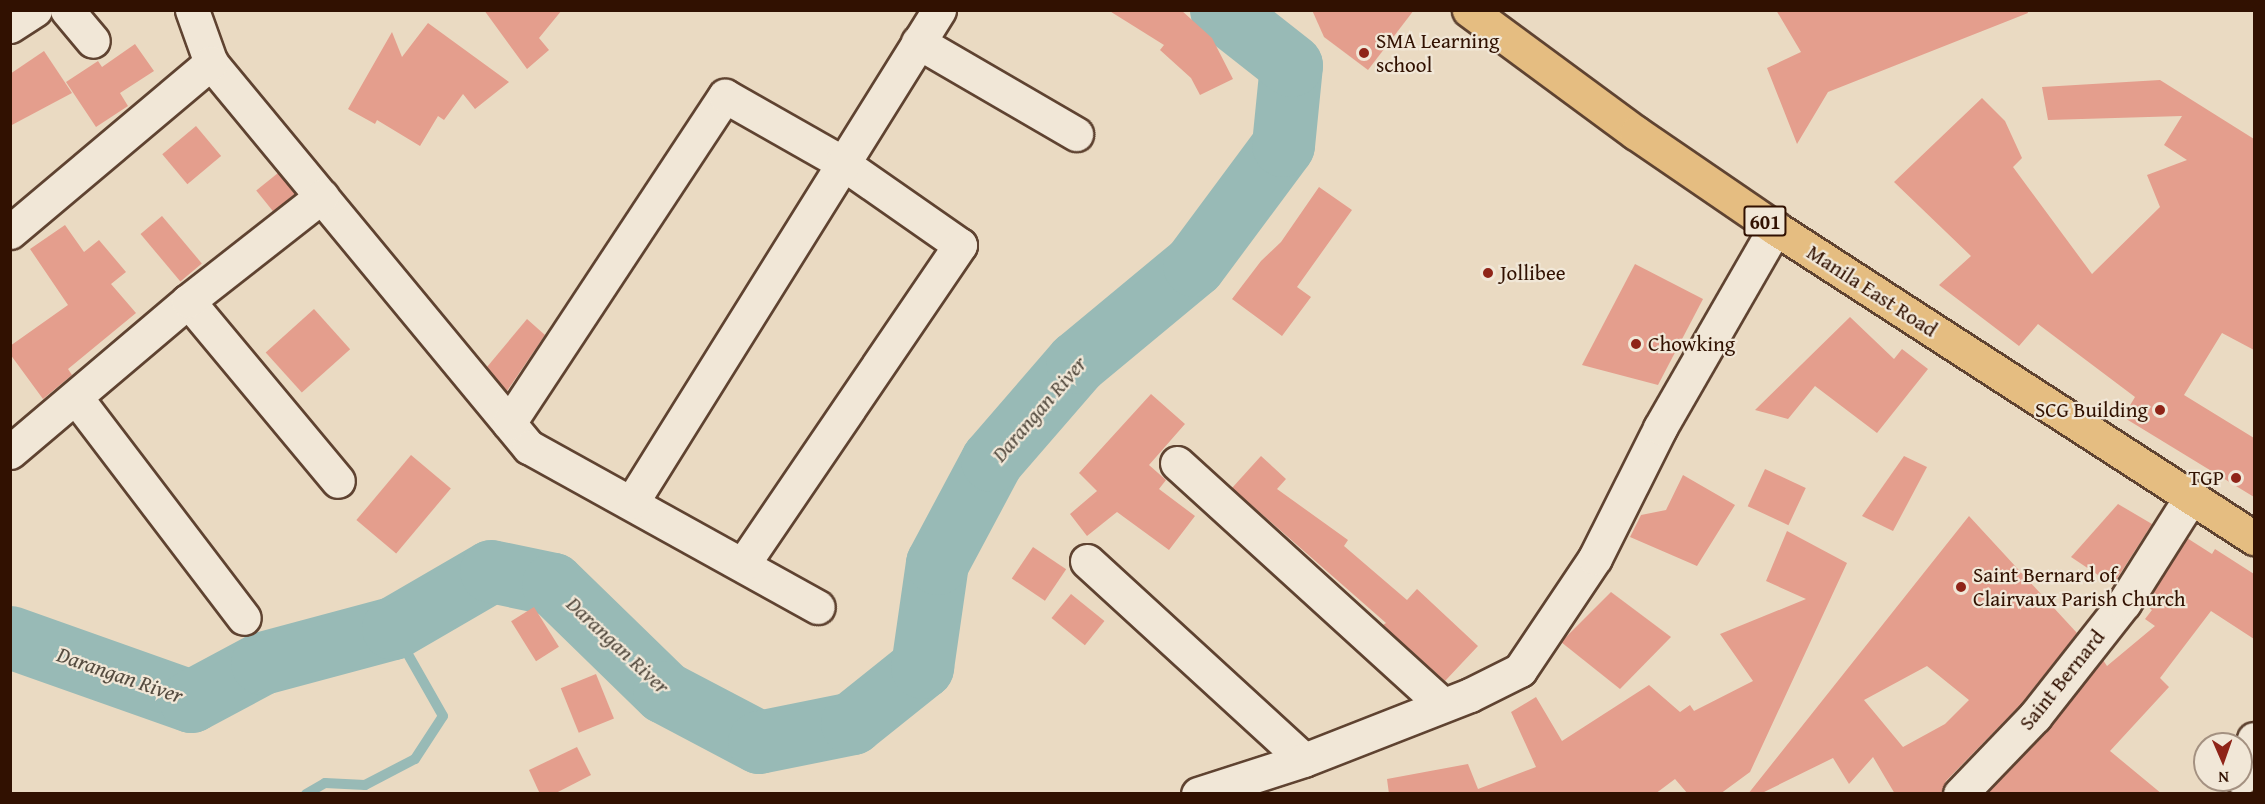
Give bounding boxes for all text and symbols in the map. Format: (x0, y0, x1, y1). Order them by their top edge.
place label: SMA Learning school (1376, 28, 1499, 78)
marker: SMA Learning school (1357, 46, 1371, 60)
road number: 601 (1742, 204, 1788, 238)
street label: Manila East Road (1802, 240, 1942, 342)
place label: Jollibee (1500, 260, 1566, 286)
marker: Jollibee (1481, 266, 1495, 280)
place label: Chowking (1648, 331, 1735, 357)
marker: Chowking (1629, 337, 1643, 351)
water label: Darangan River (986, 351, 1092, 467)
place label: SCG Building (2035, 397, 2148, 423)
marker: SCG Building (2153, 403, 2167, 417)
place label: TGP (2189, 465, 2224, 491)
marker: TGP (2229, 471, 2243, 485)
place label: Saint Bernard of Clairvaux Parish Church (1973, 562, 2186, 612)
marker: Saint Bernard of Clairvaux Parish Church (1954, 580, 1968, 594)
water label: Darangan River (561, 591, 675, 699)
street label: Saint Bernard (2014, 625, 2110, 735)
water label: Darangan River (54, 641, 186, 709)
north arrow (2193, 732, 2253, 792)
text: N (2218, 766, 2229, 790)

